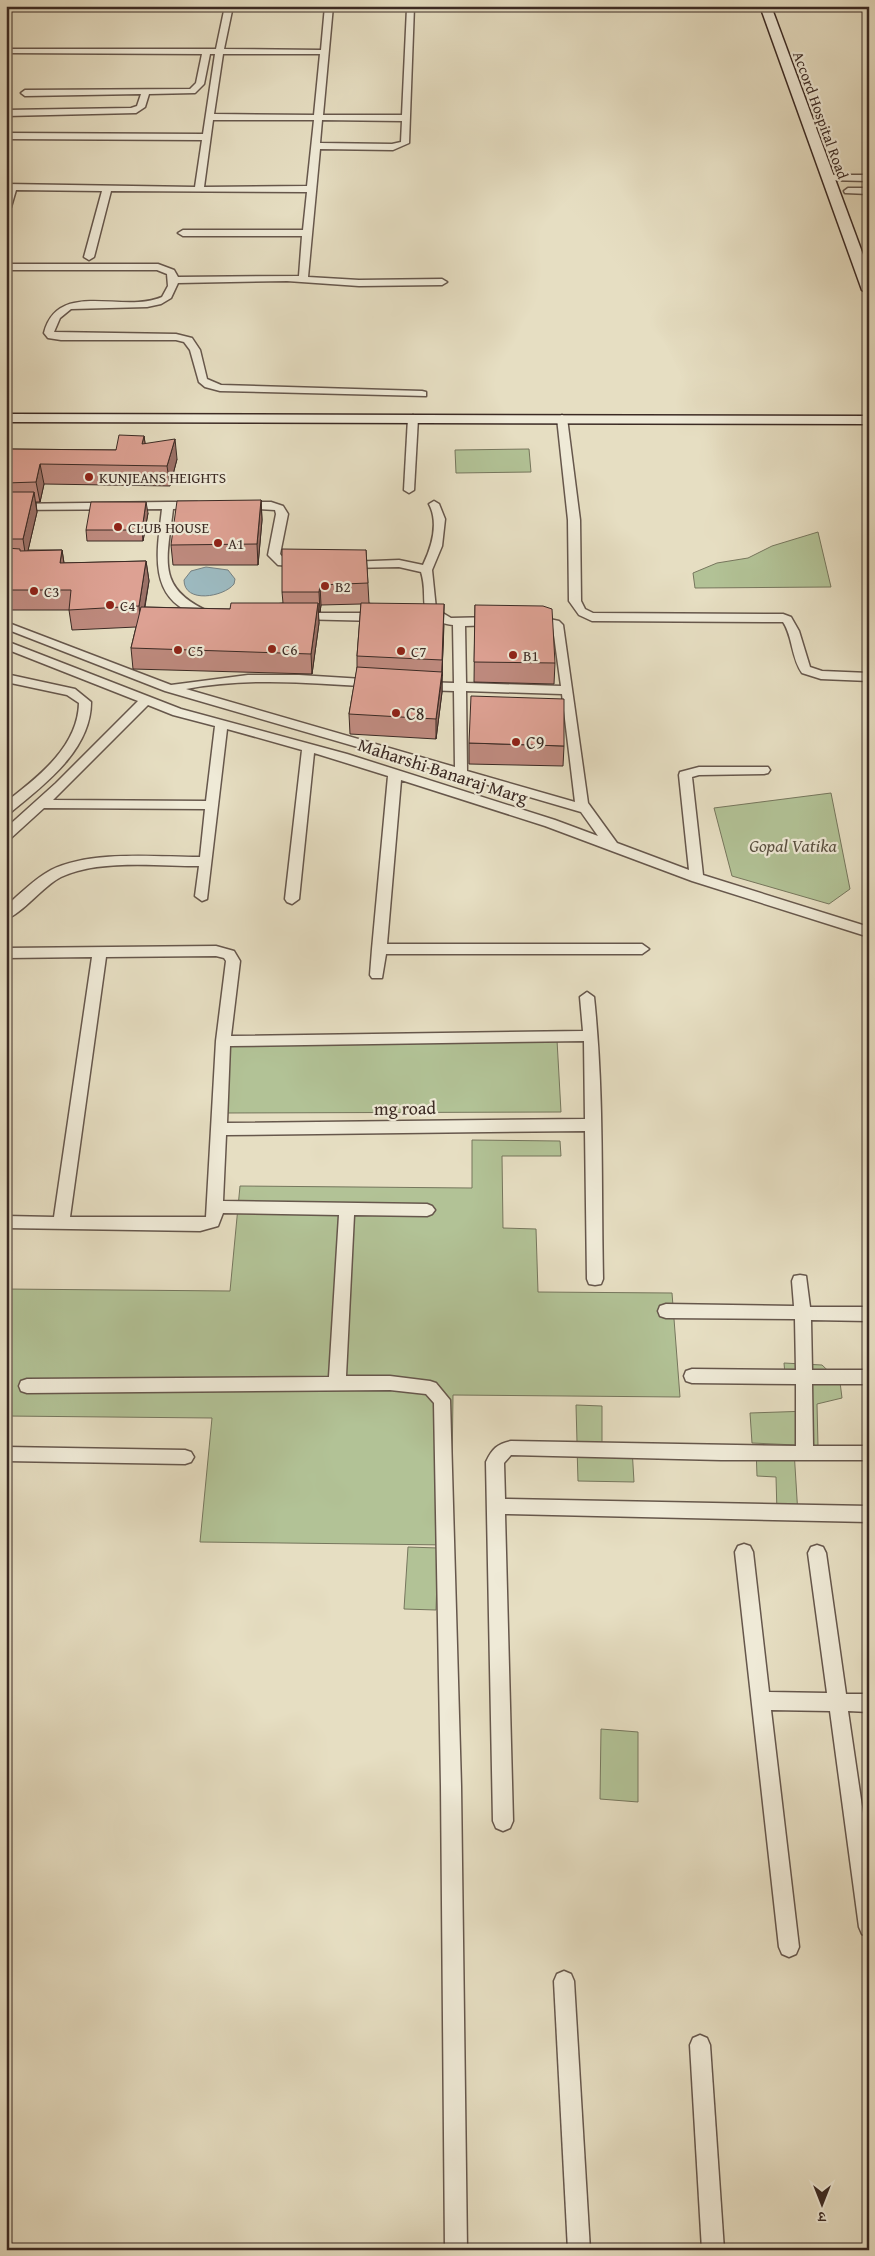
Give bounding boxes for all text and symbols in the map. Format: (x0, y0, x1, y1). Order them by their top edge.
street label: Accord Hospital Road (788, 48, 854, 182)
place label: KUNJEANS HEIGHTS (99, 467, 226, 488)
marker: KUNJEANS HEIGHTS (83, 471, 95, 483)
place label: CLUB HOUSE (128, 517, 209, 538)
marker: CLUB HOUSE (112, 521, 124, 533)
place label: A1 (228, 533, 244, 554)
marker: A1 (212, 537, 224, 549)
place label: B2 (335, 576, 351, 597)
marker: B2 (319, 580, 331, 592)
place label: C3 (44, 581, 59, 602)
marker: C3 (28, 585, 40, 597)
place label: C4 (120, 595, 135, 616)
marker: C4 (104, 599, 116, 611)
place label: C6 (282, 639, 297, 660)
place label: C5 (188, 640, 203, 661)
place label: C7 (411, 641, 426, 662)
marker: C6 (266, 643, 278, 655)
marker: C5 (172, 644, 184, 656)
marker: C7 (395, 645, 407, 657)
place label: B1 (523, 645, 539, 666)
marker: B1 (507, 649, 519, 661)
place label: C8 (406, 700, 424, 727)
marker: C8 (390, 707, 402, 719)
place label: C9 (526, 729, 544, 756)
street label: Maharshi Banaraj Marg (355, 731, 531, 811)
marker: C9 (510, 736, 522, 748)
park label: Gopal Vatika (749, 832, 837, 859)
street label: mg road (374, 1094, 437, 1122)
north arrow (798, 2178, 848, 2228)
text: उ (818, 2207, 827, 2227)

